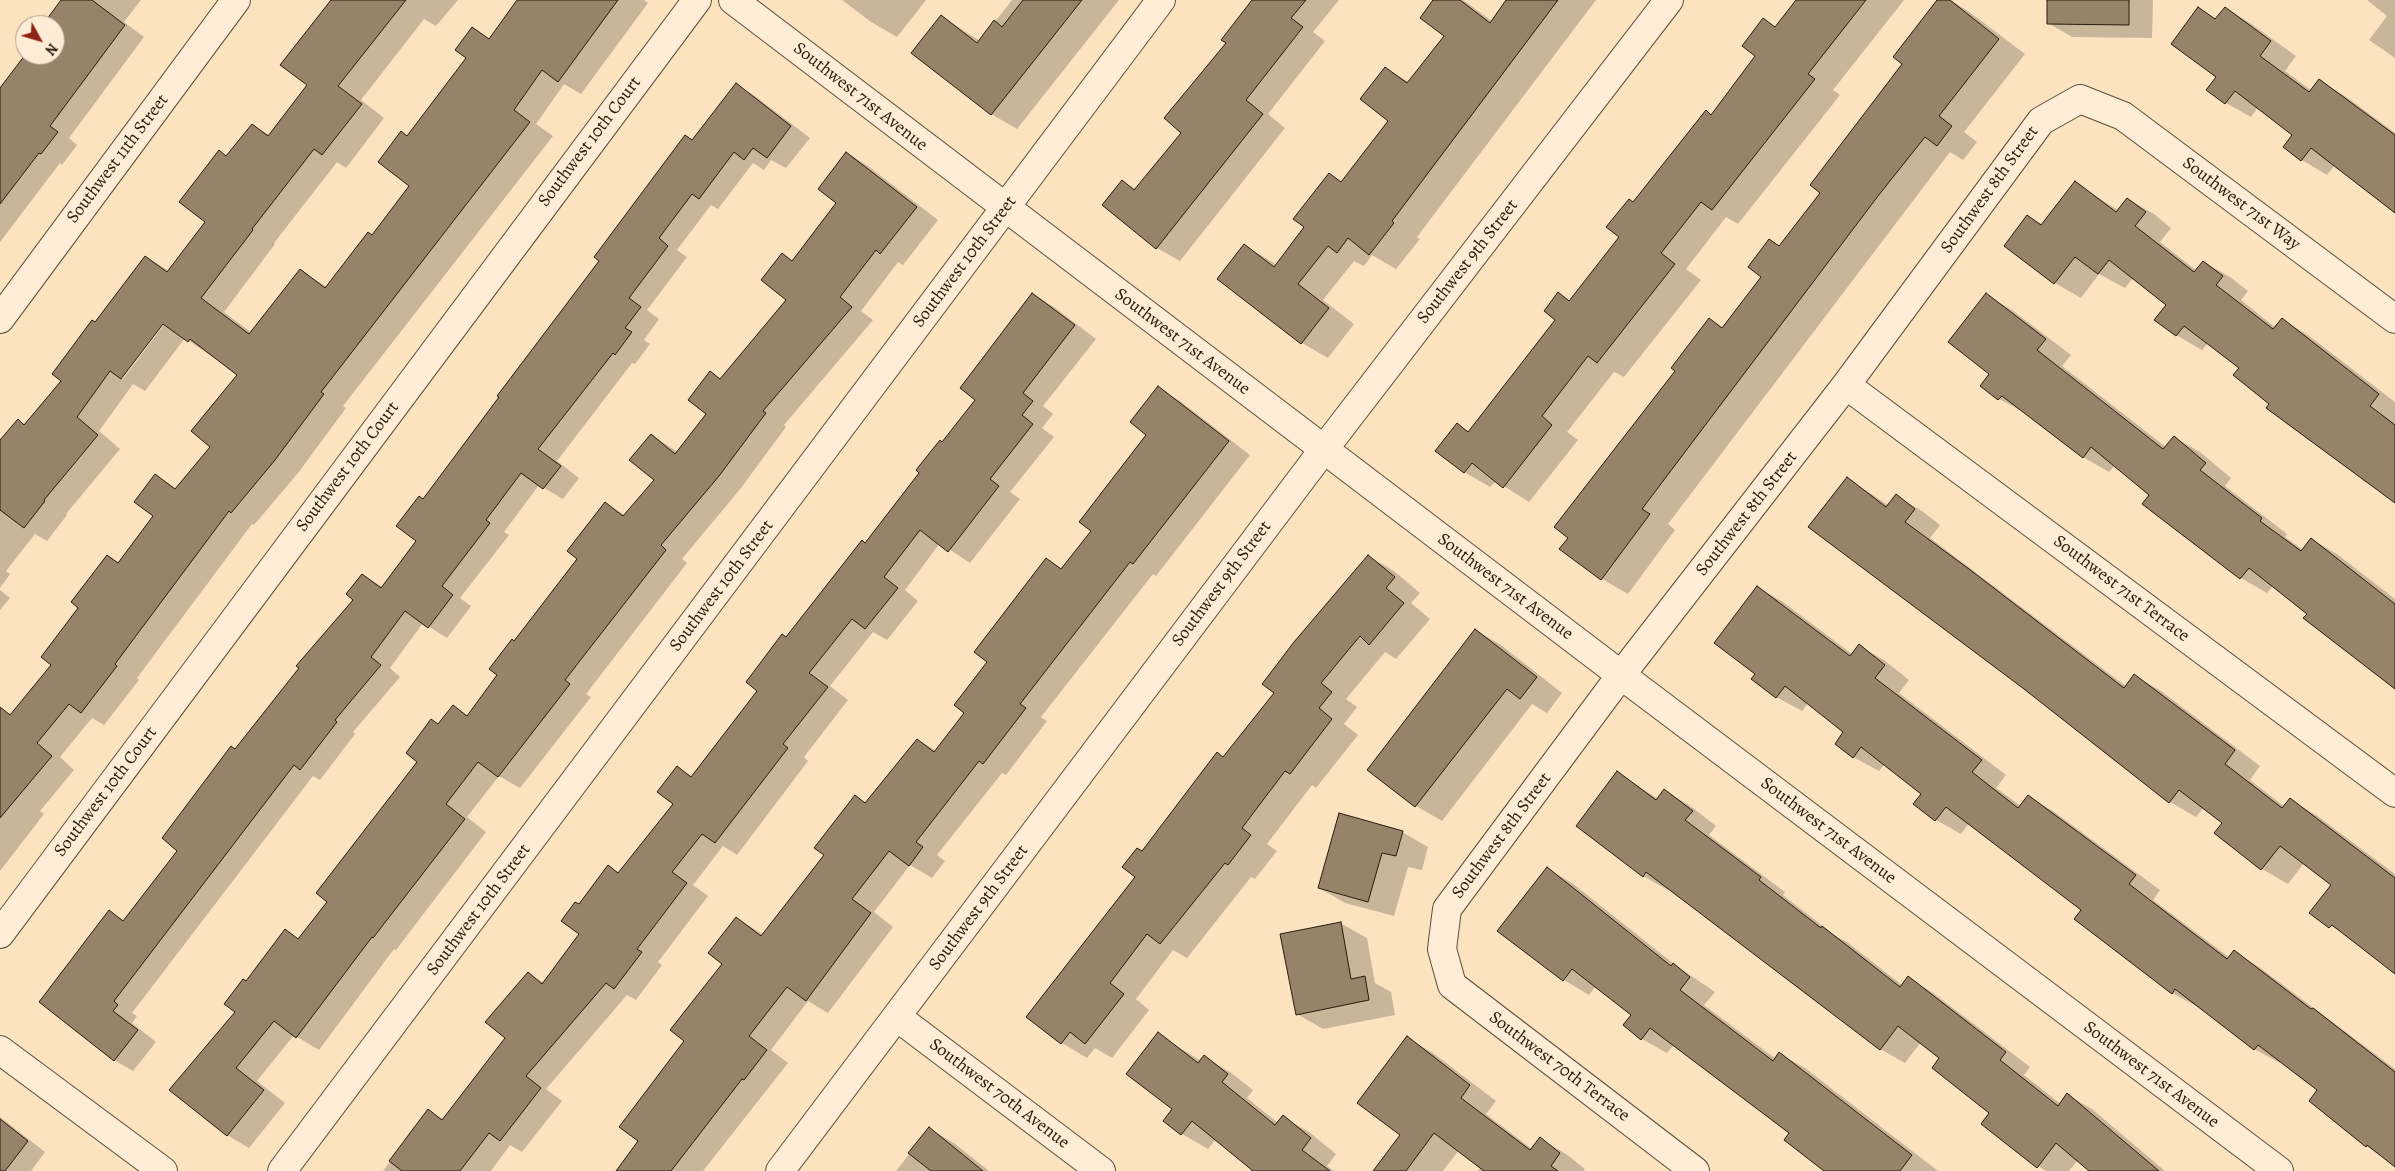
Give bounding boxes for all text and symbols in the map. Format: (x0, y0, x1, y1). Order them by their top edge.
north arrow (15, 15, 65, 65)
street label: Southwest 71st Avenue (789, 38, 931, 156)
text: N (41, 39, 62, 59)
street label: Southwest 10th Court (534, 73, 646, 211)
street label: Southwest 11th Street (62, 90, 174, 228)
street label: Southwest 8th Street (1936, 122, 2044, 258)
street label: Southwest 71st Way (2178, 153, 2304, 255)
street label: Southwest 10th Street (908, 192, 1022, 332)
street label: Southwest 9th Street (1413, 196, 1523, 328)
street label: Southwest 71st Avenue (1110, 284, 1254, 400)
street label: Southwest 10th Court (292, 398, 404, 536)
street label: Southwest 8th Street (1692, 447, 1802, 581)
street label: Southwest 10th Street (665, 516, 779, 656)
street label: Southwest 9th Street (1168, 517, 1276, 651)
street label: Southwest 71st Avenue (1433, 529, 1577, 645)
street label: Southwest 71st Terrace (2049, 531, 2193, 647)
street label: Southwest 10th Court (50, 723, 162, 861)
street label: Southwest 8th Street (1448, 769, 1556, 903)
street label: Southwest 71st Avenue (1756, 773, 1900, 889)
street label: Southwest 10th Street (422, 840, 536, 980)
street label: Southwest 9th Street (925, 841, 1033, 975)
street label: Southwest 70th Terrace (1484, 1007, 1634, 1127)
street label: Southwest 71st Avenue (2079, 1017, 2223, 1133)
street label: Southwest 70th Avenue (925, 1034, 1073, 1154)

